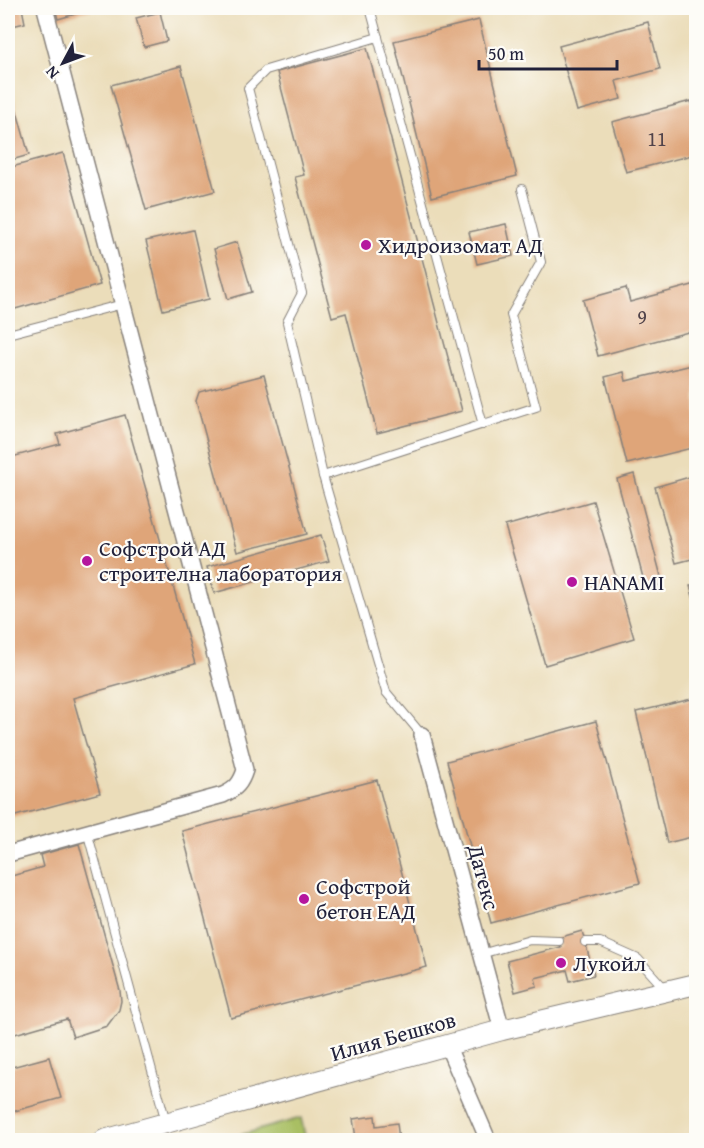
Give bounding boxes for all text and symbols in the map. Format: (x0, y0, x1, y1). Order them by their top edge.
north arrow (33, 33, 93, 93)
scale bar (479, 33, 617, 71)
text: 50 m (488, 40, 524, 67)
text: N (39, 61, 64, 85)
house number: 11 (647, 124, 667, 153)
place label: Хидроизомат АД (378, 229, 543, 261)
marker: Хидроизомат АД (359, 238, 373, 252)
house number: 9 (637, 302, 647, 331)
place label: Софстрой АД строителна лаборатория (99, 532, 342, 589)
marker: Софстрой АД строителна лаборатория (80, 554, 94, 568)
place label: HANAMI (584, 566, 664, 598)
marker: HANAMI (565, 575, 579, 589)
street label: Датекс (460, 840, 508, 914)
place label: Софстрой бетон ЕАД (316, 870, 416, 927)
marker: Софстрой бетон ЕАД (297, 892, 311, 906)
place label: Лукойл (573, 947, 646, 979)
marker: Лукойл (554, 956, 568, 970)
street label: Илия Бешков (327, 1003, 459, 1069)

